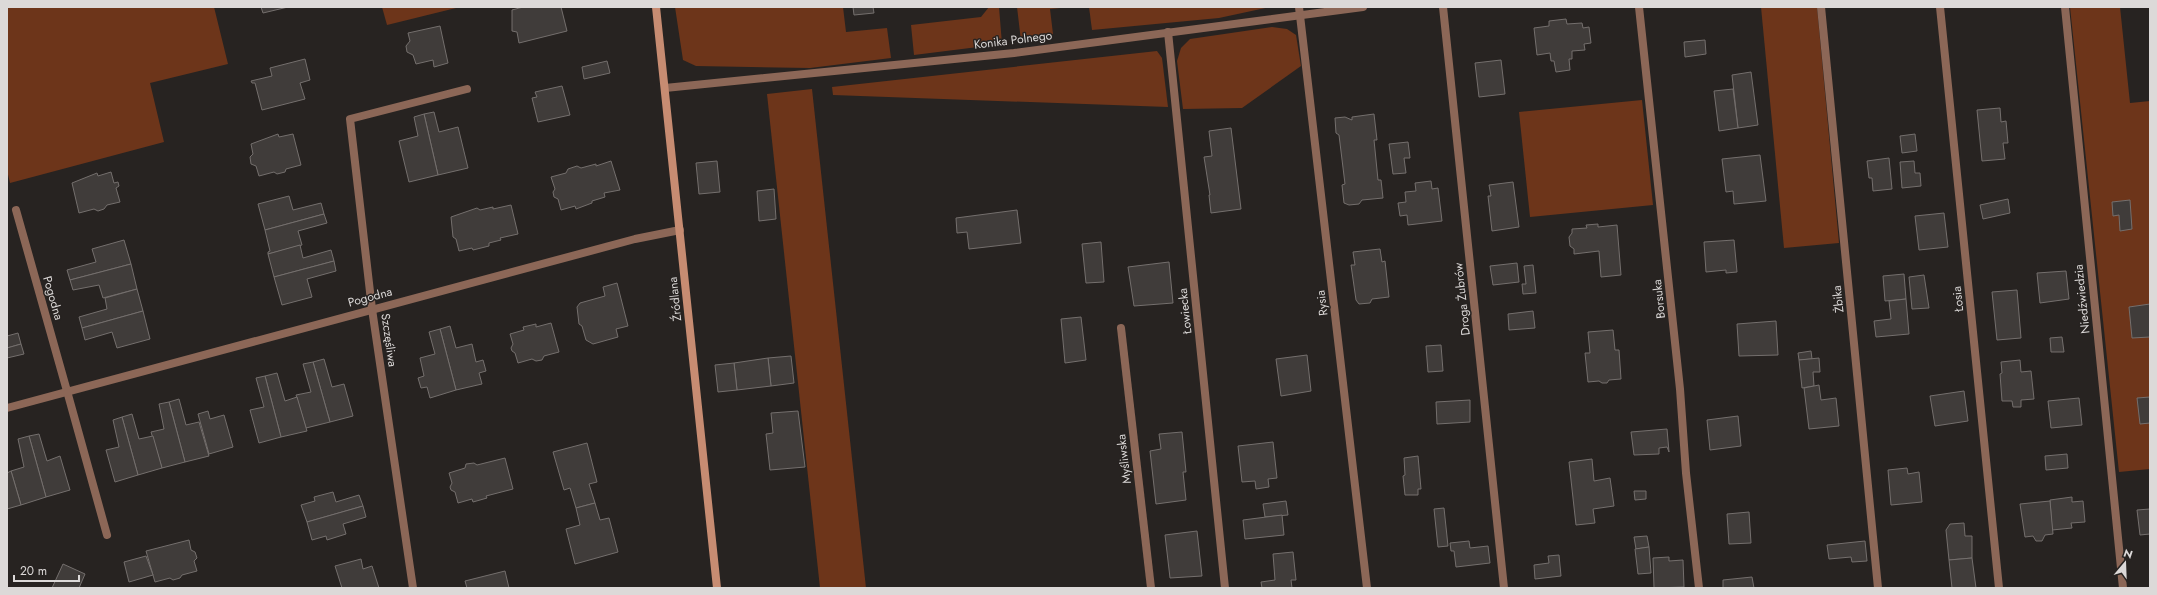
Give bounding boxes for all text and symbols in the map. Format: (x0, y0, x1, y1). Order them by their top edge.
street label: Konika Polnego (973, 26, 1053, 54)
street label: Droga Żubrów (1449, 261, 1475, 336)
street label: Niedźwiedzia (2069, 263, 2095, 335)
street label: Pogodna (38, 274, 68, 322)
street label: Źródlana (664, 276, 686, 322)
street label: Borsuka (1648, 278, 1670, 320)
street label: Pogodna (346, 282, 394, 312)
street label: Żbika (1828, 284, 1848, 314)
street label: Łosia (1948, 285, 1968, 314)
street label: Łowiecka (1174, 287, 1196, 336)
street label: Rysia (1311, 289, 1333, 317)
street label: Szczęśliwa (376, 312, 402, 368)
street label: Myśliwska (1112, 433, 1136, 485)
north arrow (2105, 543, 2145, 583)
text: N (2122, 545, 2135, 563)
scale bar (14, 557, 79, 583)
text: 20 m (20, 562, 47, 580)

